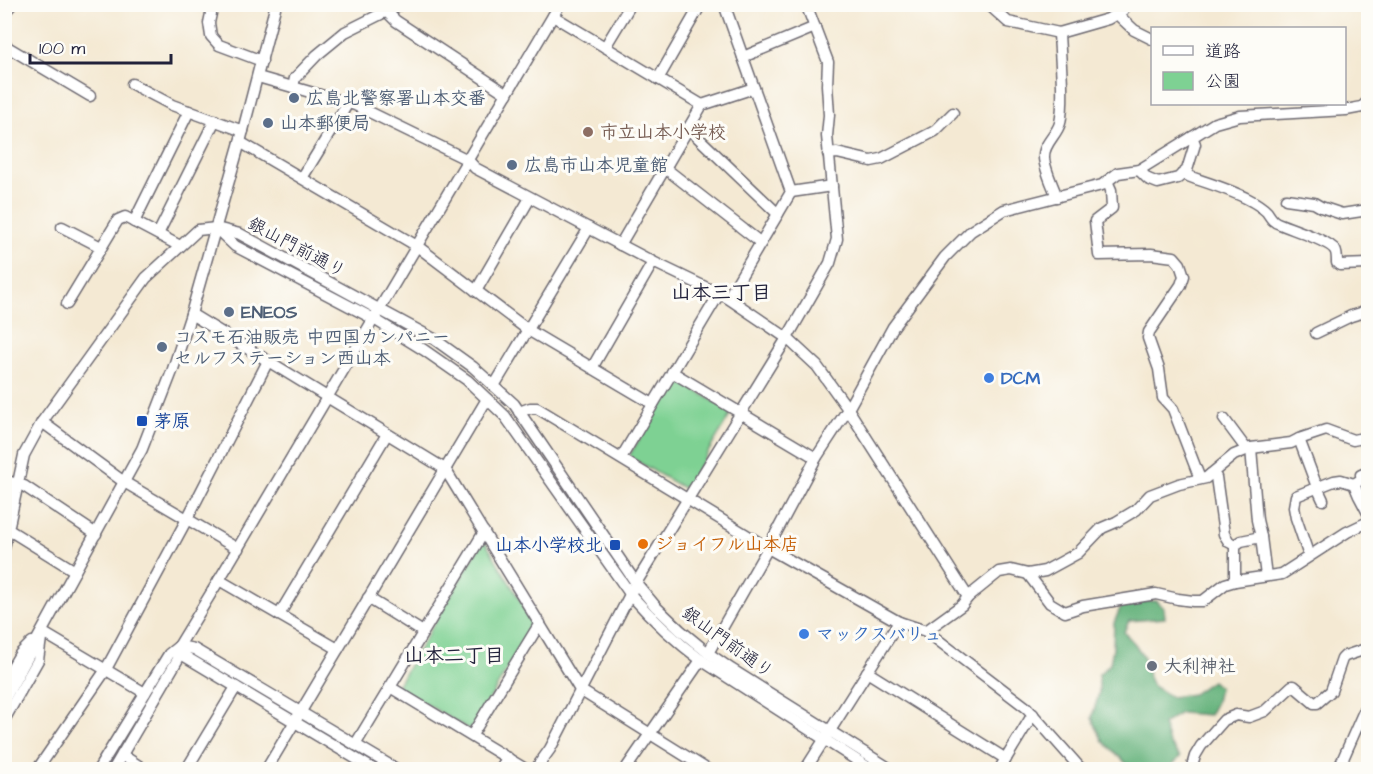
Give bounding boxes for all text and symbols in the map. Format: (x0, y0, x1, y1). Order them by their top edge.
scale bar (30, 27, 171, 65)
legend (1151, 27, 1346, 105)
text: 100 m (39, 36, 85, 61)
text: 道路 (1205, 39, 1241, 64)
text: 公園 (1205, 69, 1241, 94)
place label: 広島北警察署山本交番 (306, 86, 486, 111)
marker: 広島北警察署山本交番 (287, 91, 301, 105)
place label: 山本郵便局 (280, 111, 370, 136)
marker: 山本郵便局 (261, 116, 275, 130)
place label: 市立山本小学校 (600, 120, 726, 145)
marker: 市立山本小学校 (581, 125, 595, 139)
place label: 広島市山本児童館 (524, 153, 668, 178)
marker: 広島市山本児童館 (505, 158, 519, 172)
street label: 銀山門前通り (243, 211, 350, 284)
district label: 山本三丁目 (671, 279, 771, 307)
place label: ENEOS (241, 300, 298, 325)
marker: ENEOS (222, 305, 236, 319)
place label: コスモ石油販売 中四国カンパニー セルフステーション西山本 (174, 325, 450, 371)
marker: コスモ石油販売 中四国カンパニー セルフステーション西山本 (155, 340, 169, 354)
place label: DCM (1001, 366, 1040, 391)
marker: DCM (982, 371, 996, 385)
place label: 茅原 (154, 409, 190, 434)
marker: 茅原 (135, 414, 149, 428)
place label: ジョイフル山本店 (655, 532, 799, 557)
place label: 山本小学校北 (495, 533, 603, 558)
marker: ジョイフル山本店 (636, 537, 650, 551)
marker: 山本小学校北 (608, 538, 622, 552)
street label: 銀山門前通り (677, 601, 779, 684)
place label: マックスバリュ (816, 622, 942, 647)
marker: マックスバリュ (797, 627, 811, 641)
district label: 山本二丁目 (404, 642, 504, 670)
place label: 大利神社 (1164, 654, 1236, 679)
marker: 大利神社 (1145, 659, 1159, 673)

